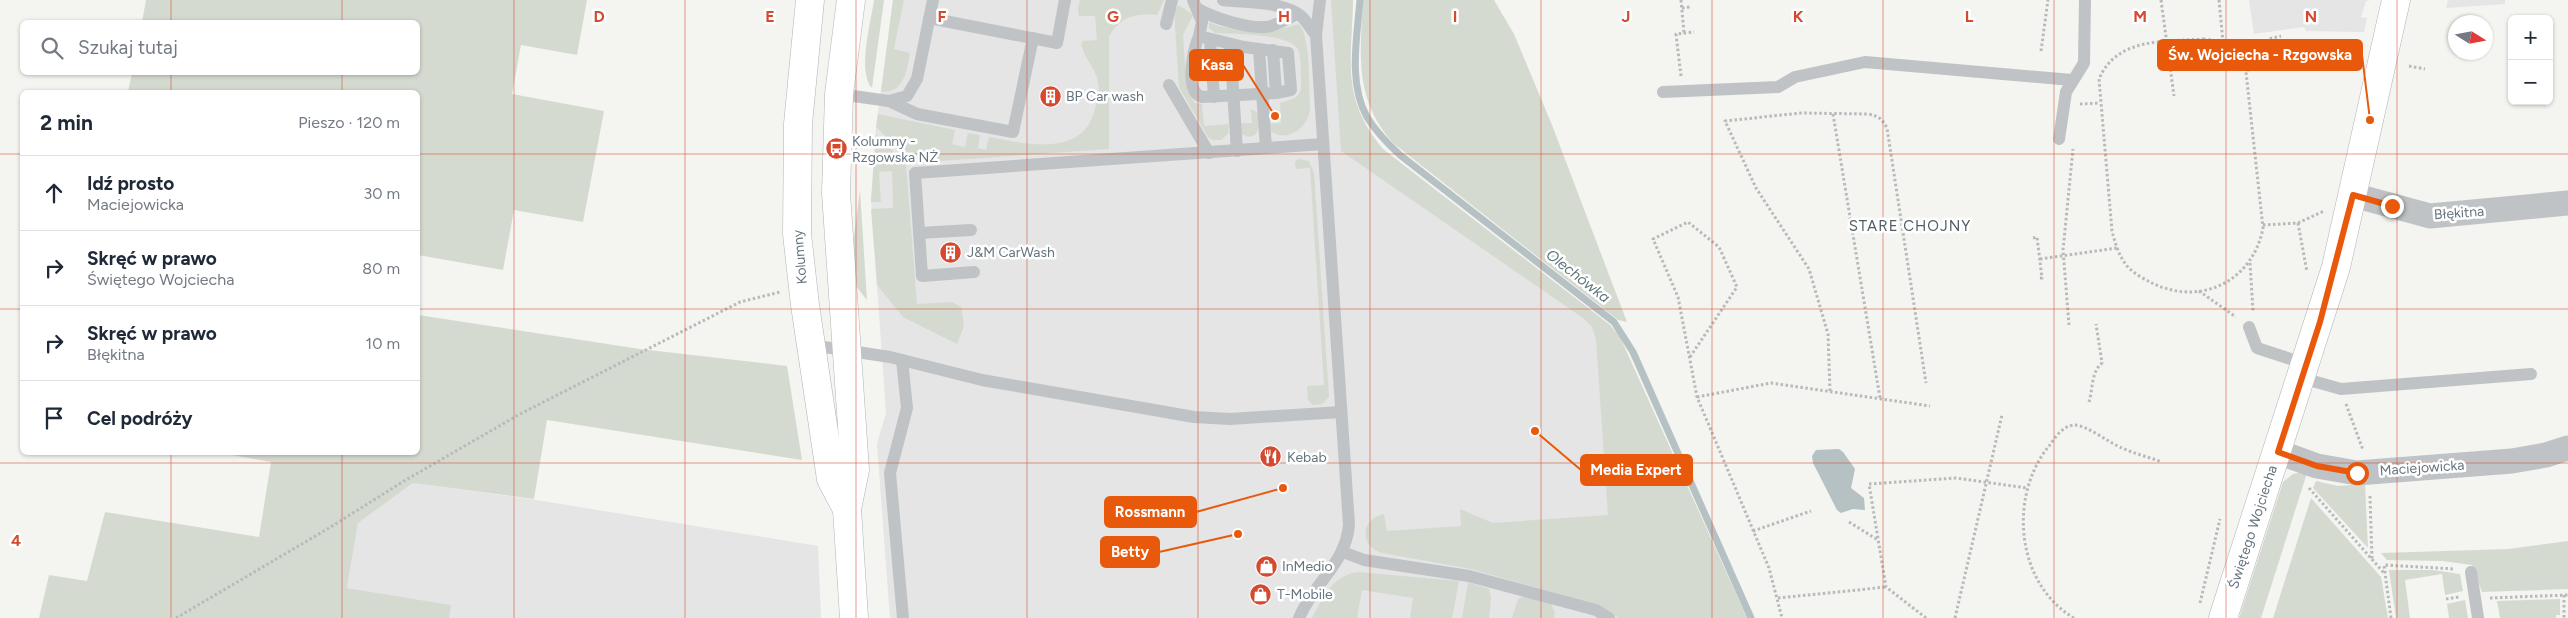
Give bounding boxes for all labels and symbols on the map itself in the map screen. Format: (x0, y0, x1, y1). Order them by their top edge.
text: D (593, 7, 605, 26)
text: E (765, 7, 775, 26)
text: F (938, 7, 947, 26)
text: G (1107, 7, 1119, 26)
text: H (1278, 7, 1290, 26)
text: I (1453, 7, 1457, 26)
text: J (1622, 7, 1630, 26)
text: K (1793, 7, 1804, 26)
text: L (1965, 7, 1974, 26)
text: M (2133, 7, 2147, 26)
text: N (2305, 7, 2317, 26)
north arrow (2448, 15, 2493, 60)
callout: Św. Wojciecha - Rzgowska (2158, 40, 2362, 70)
text: Św. Wojciecha - Rzgowska (2168, 46, 2352, 64)
callout: Kasa (1190, 50, 1243, 80)
text: Kasa (1201, 56, 1233, 74)
building icon: BP Car wash (1038, 84, 1062, 108)
place label: BP Car wash (1066, 88, 1144, 105)
place label: Kolumny - Rzgowska NŻ (852, 133, 938, 166)
bus stop icon: Kolumny - Rzgowska NŻ (824, 137, 848, 161)
route end (2381, 195, 2404, 218)
street label: Błękitna (2433, 203, 2485, 223)
district label: STARE CHOJNY (1849, 217, 1971, 235)
street label: Kolumny (789, 229, 811, 285)
building icon: J&M CarWash (939, 240, 963, 264)
place label: J&M CarWash (967, 244, 1055, 261)
water label: Olechówka (1543, 246, 1614, 307)
restaurant icon: Kebab (1259, 445, 1283, 469)
place label: Kebab (1287, 449, 1327, 466)
callout: Media Expert (1581, 455, 1692, 485)
street label: Maciejowicka (2379, 457, 2465, 479)
text: Media Expert (1590, 461, 1682, 479)
route start (2346, 462, 2369, 485)
street label: Świętego Wojciecha (2225, 463, 2281, 591)
callout: Rossmann (1105, 497, 1196, 527)
text: Rossmann (1115, 503, 1185, 521)
text: 4 (11, 531, 21, 550)
callout: Betty (1101, 537, 1159, 567)
text: Betty (1111, 543, 1149, 561)
shop icon: InMedio (1254, 554, 1278, 578)
place label: InMedio (1282, 558, 1333, 575)
shop icon: T-Mobile (1249, 582, 1273, 606)
place label: T-Mobile (1277, 586, 1333, 603)

